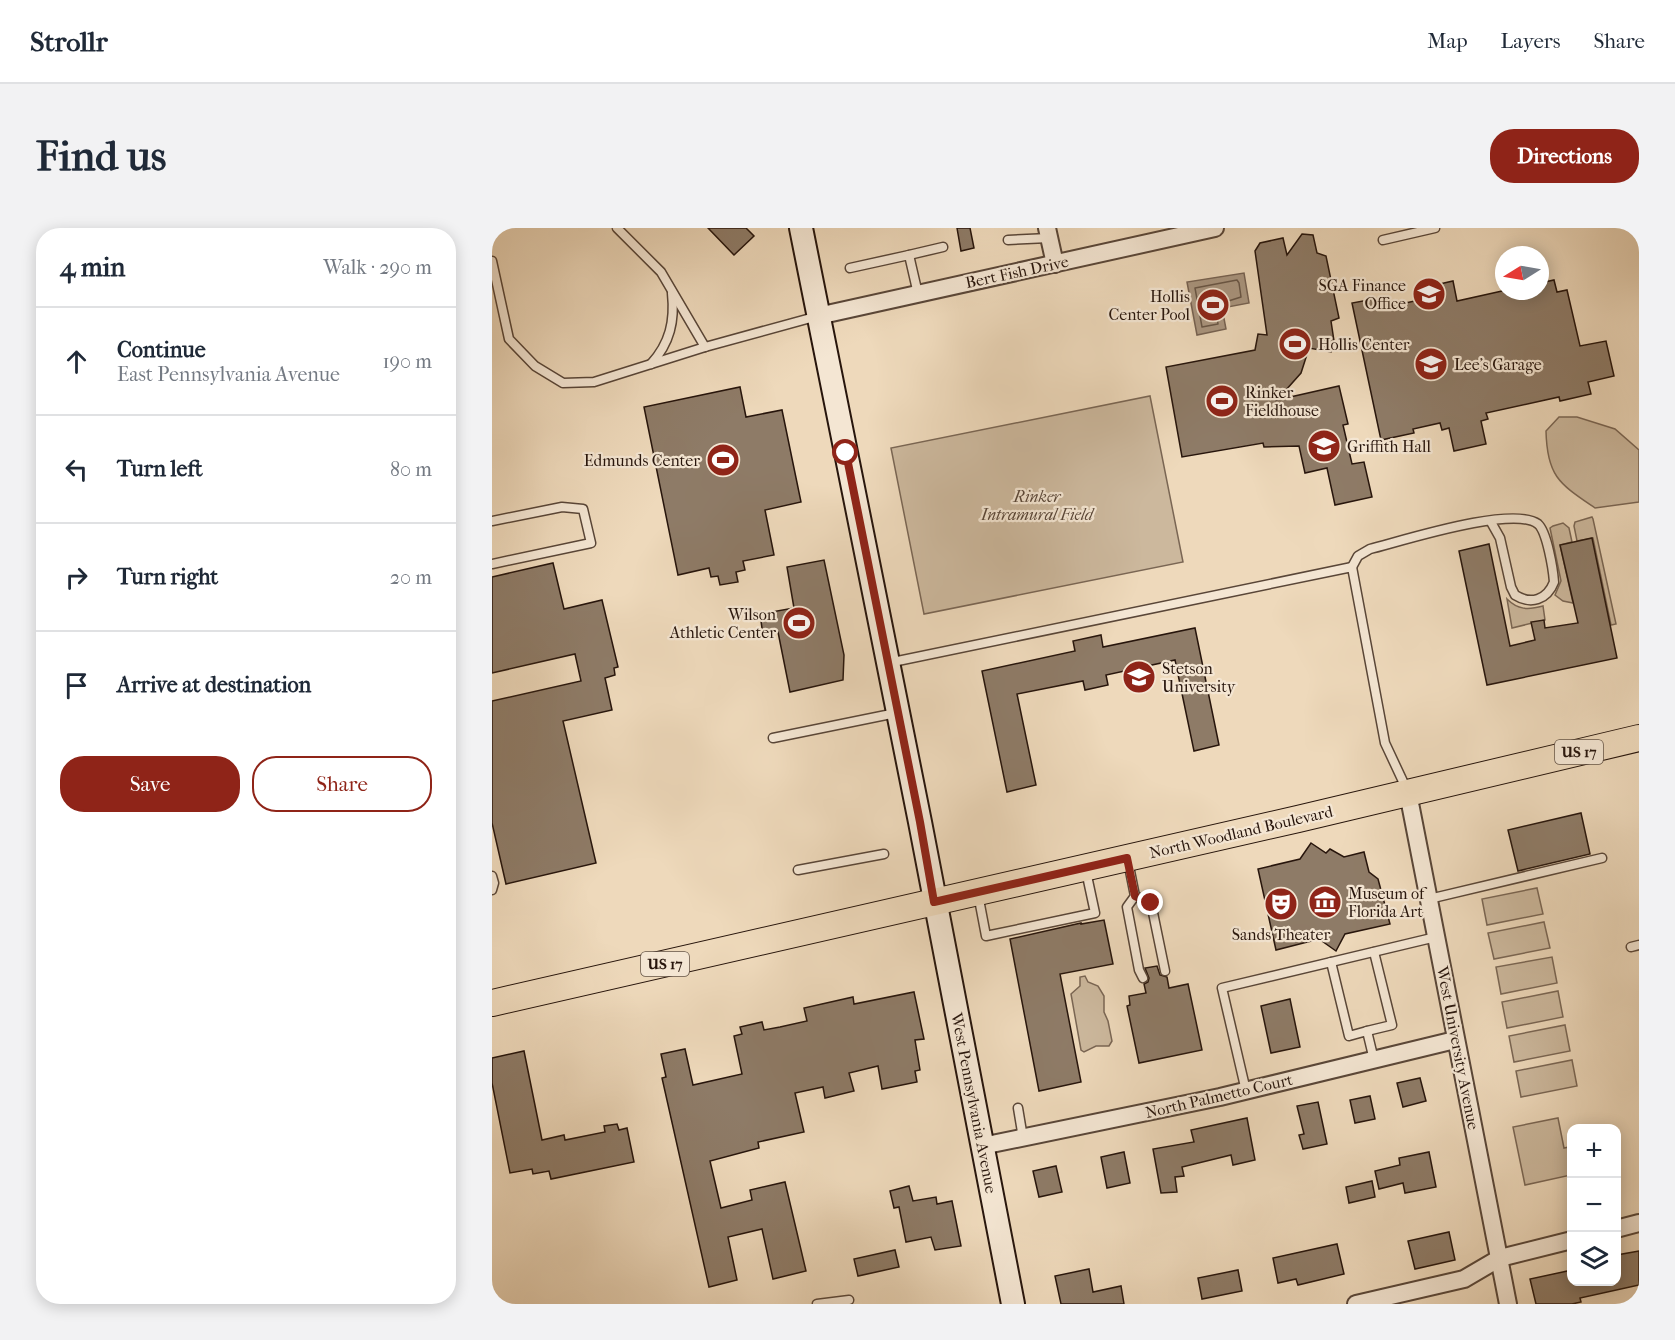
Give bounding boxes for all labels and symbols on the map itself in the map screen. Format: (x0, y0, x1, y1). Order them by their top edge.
north arrow (1495, 246, 1549, 300)
street label: Bert Fish Drive (964, 252, 1070, 292)
place label: SGA Finance Office (1318, 276, 1406, 313)
school or university icon: SGA Finance Office (1411, 276, 1447, 312)
place label: Hollis Center Pool (1108, 287, 1191, 324)
sports icon: Hollis Center Pool (1195, 287, 1231, 323)
sports icon: Hollis Center (1277, 326, 1313, 362)
place label: Hollis Center (1318, 335, 1410, 354)
school or university icon: Lee’s Garage (1413, 346, 1449, 382)
place label: Lee’s Garage (1454, 355, 1542, 374)
sports icon: Rinker Fieldhouse (1204, 383, 1240, 419)
place label: Rinker Fieldhouse (1245, 383, 1319, 420)
school or university icon: Griffith Hall (1306, 428, 1342, 464)
place label: Griffith Hall (1347, 437, 1431, 456)
route start (832, 439, 858, 465)
sports icon: Edmunds Center (705, 442, 741, 478)
place label: Edmunds Center (584, 451, 700, 470)
park label: Rinker Intramural Field (980, 487, 1095, 524)
place label: Wilson Athletic Center (669, 605, 777, 642)
sports icon: Wilson Athletic Center (781, 605, 817, 641)
school or university icon: Stetson University (1121, 659, 1157, 695)
place label: Stetson University (1162, 659, 1236, 696)
road number: US 17 (1555, 740, 1603, 764)
street label: North Woodland Boulevard (1147, 802, 1335, 862)
museum icon: Museum of Florida Art (1307, 884, 1343, 920)
place label: Museum of Florida Art (1348, 884, 1428, 921)
theatre icon: Sands Theater (1263, 886, 1299, 922)
route end (1137, 889, 1163, 915)
place label: Sands Theater (1232, 925, 1331, 944)
road number: US 17 (641, 952, 689, 976)
street label: West University Avenue (1433, 964, 1483, 1131)
street label: West Pennsylvania Avenue (947, 1010, 1001, 1195)
street label: North Palmetto Court (1143, 1070, 1295, 1122)

